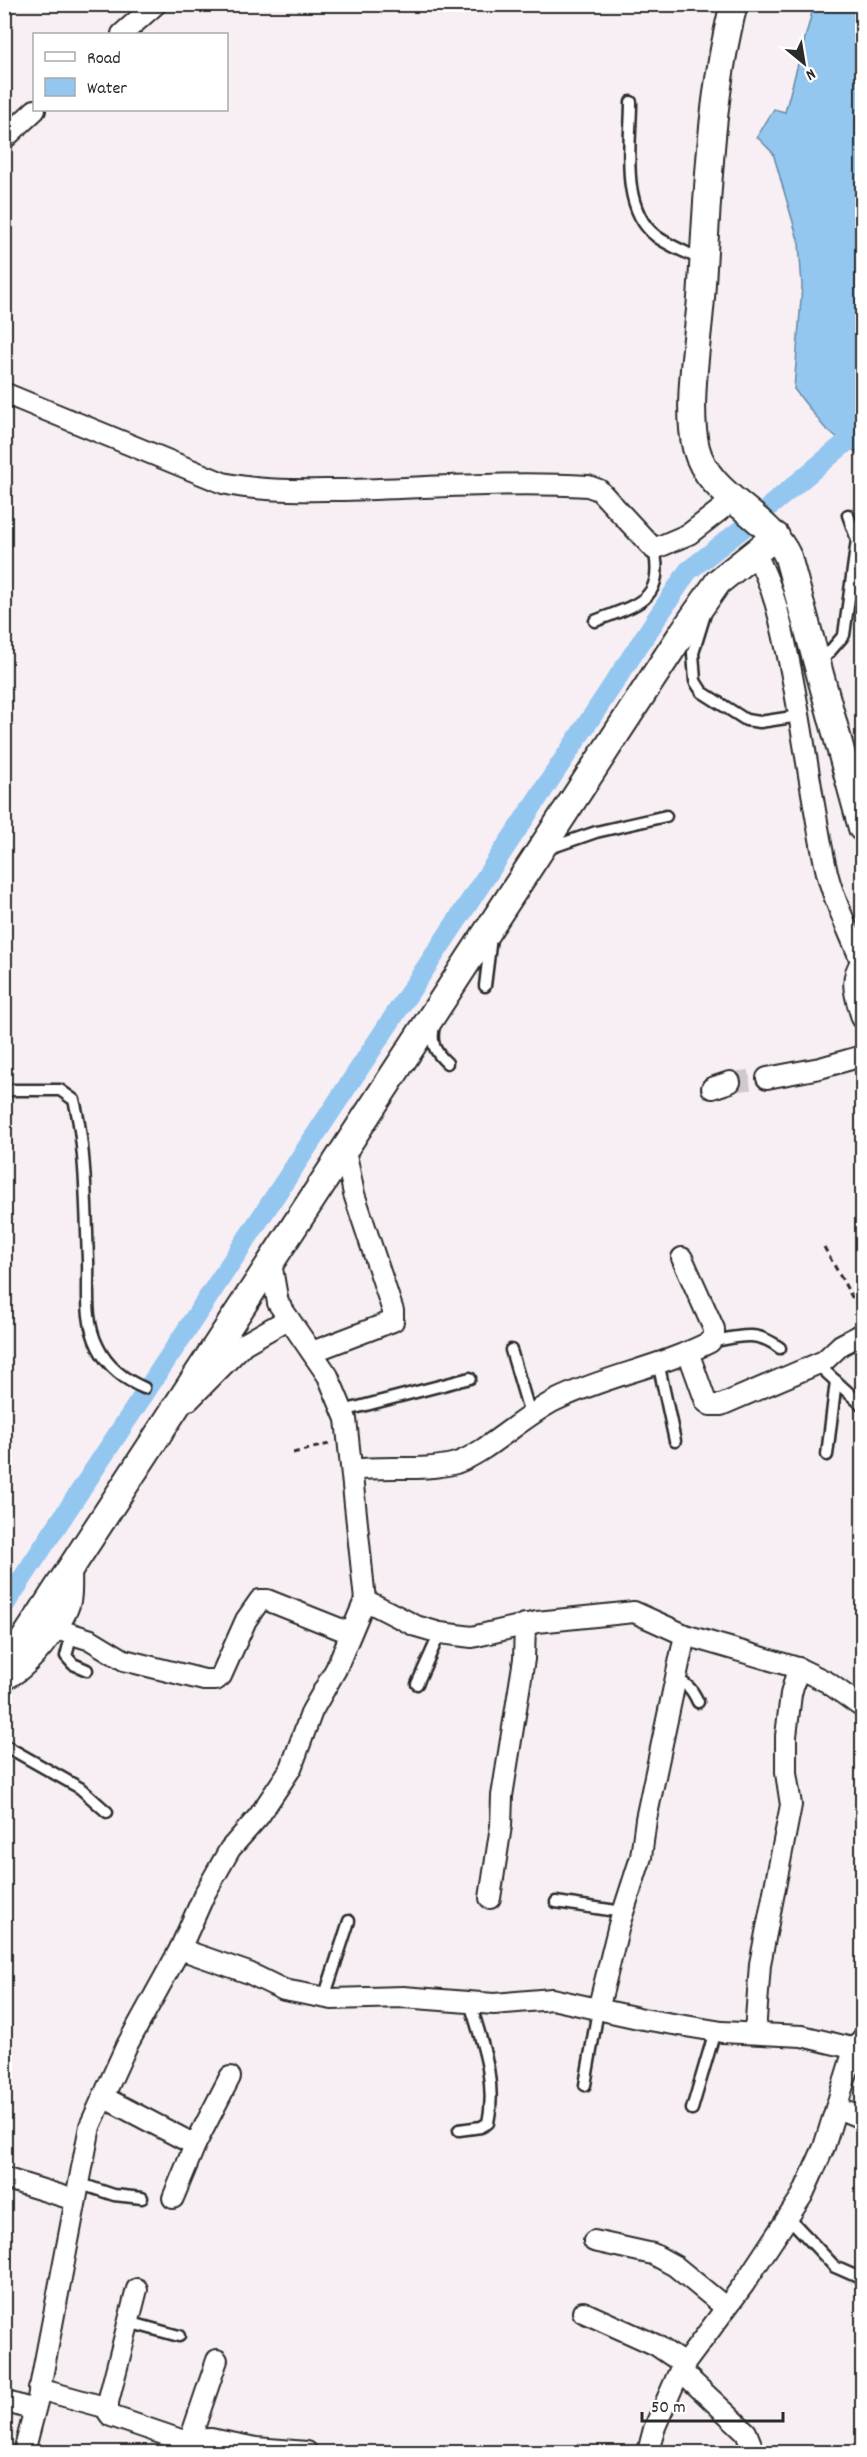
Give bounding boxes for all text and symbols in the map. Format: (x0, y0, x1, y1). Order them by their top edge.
legend (33, 33, 228, 111)
north arrow (774, 33, 834, 93)
text: Road (87, 47, 121, 72)
text: N (801, 62, 819, 86)
text: Water (87, 77, 127, 102)
scale bar (642, 2385, 783, 2423)
text: 50 m (651, 2396, 686, 2421)

